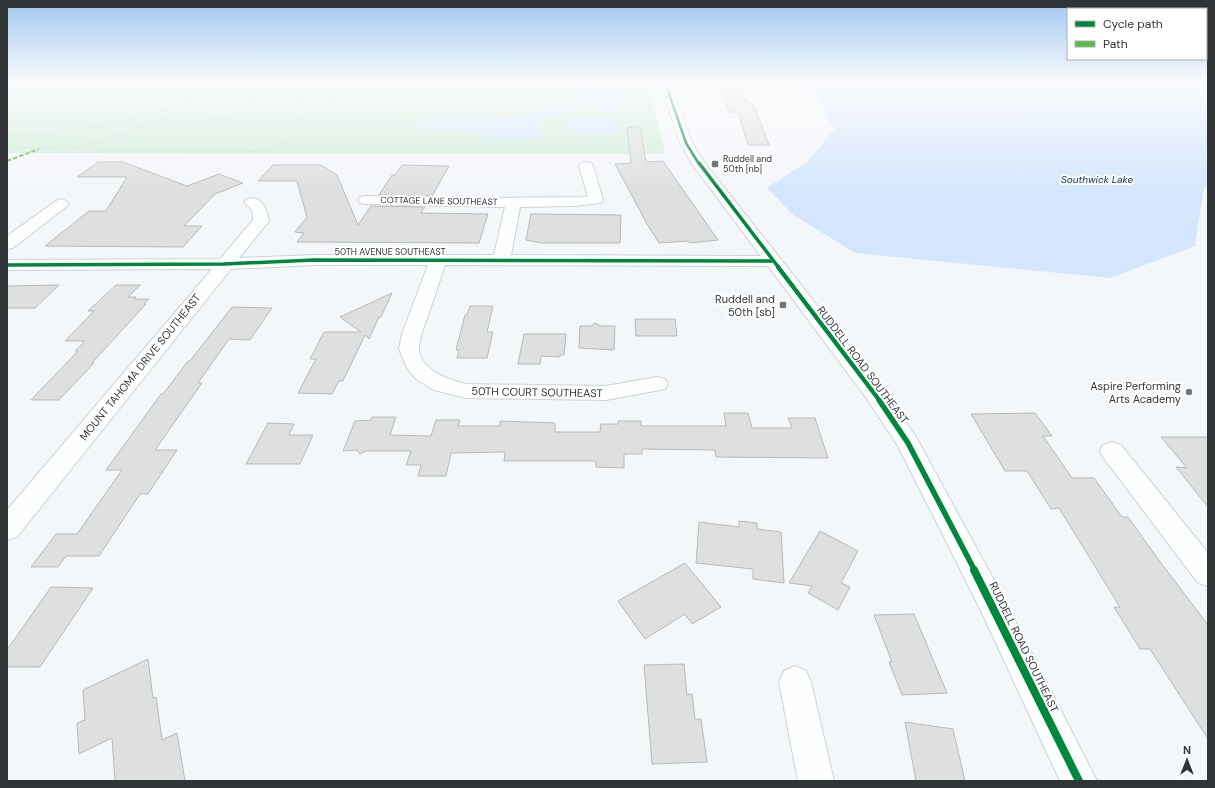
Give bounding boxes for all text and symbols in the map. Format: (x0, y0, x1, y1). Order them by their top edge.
legend (1067, 8, 1207, 60)
text: Cycle path (1103, 16, 1163, 32)
text: Path (1103, 36, 1128, 52)
place label: Ruddell and 50th [nb] (723, 153, 772, 175)
marker: Ruddell and 50th [nb] (710, 159, 720, 169)
water label: Southwick Lake (1061, 173, 1133, 186)
street label: COTTAGE LANE SOUTHEAST (380, 194, 498, 208)
street label: 50TH AVENUE SOUTHEAST (334, 246, 446, 258)
street label: MOUNT TAHOMA DRIVE SOUTHEAST (76, 291, 204, 443)
place label: Ruddell and 50th [sb] (715, 292, 775, 319)
marker: Ruddell and 50th [sb] (778, 300, 788, 310)
street label: RUDDELL ROAD SOUTHEAST (814, 303, 912, 427)
place label: Aspire Performing Arts Academy (1090, 379, 1181, 406)
street label: 50TH COURT SOUTHEAST (471, 384, 603, 400)
marker: Aspire Performing Arts Academy (1184, 387, 1194, 397)
street label: RUDDELL ROAD SOUTHEAST (986, 579, 1062, 715)
north arrow (1167, 740, 1207, 780)
text: N (1183, 743, 1191, 757)

